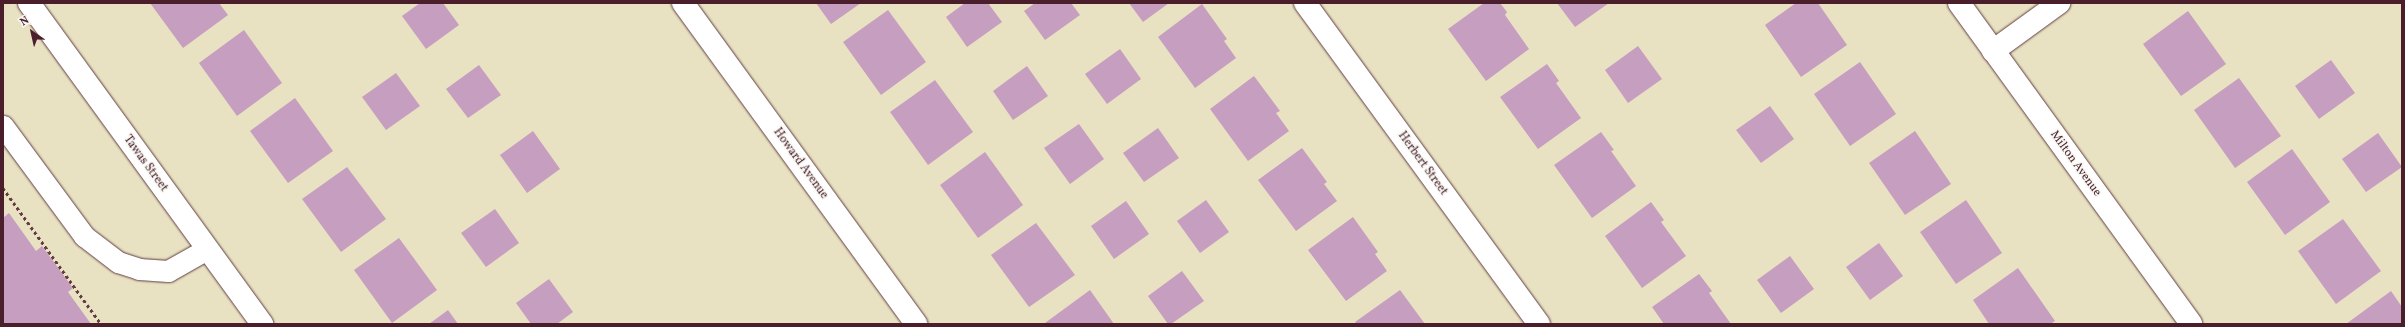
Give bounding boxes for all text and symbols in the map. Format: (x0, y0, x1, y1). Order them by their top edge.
north arrow (12, 12, 52, 52)
text: N (17, 13, 33, 30)
street label: Howard Avenue (769, 126, 831, 202)
street label: Milton Avenue (2046, 128, 2104, 200)
street label: Herbert Street (1394, 129, 1450, 199)
street label: Tawas Street (120, 133, 170, 195)

